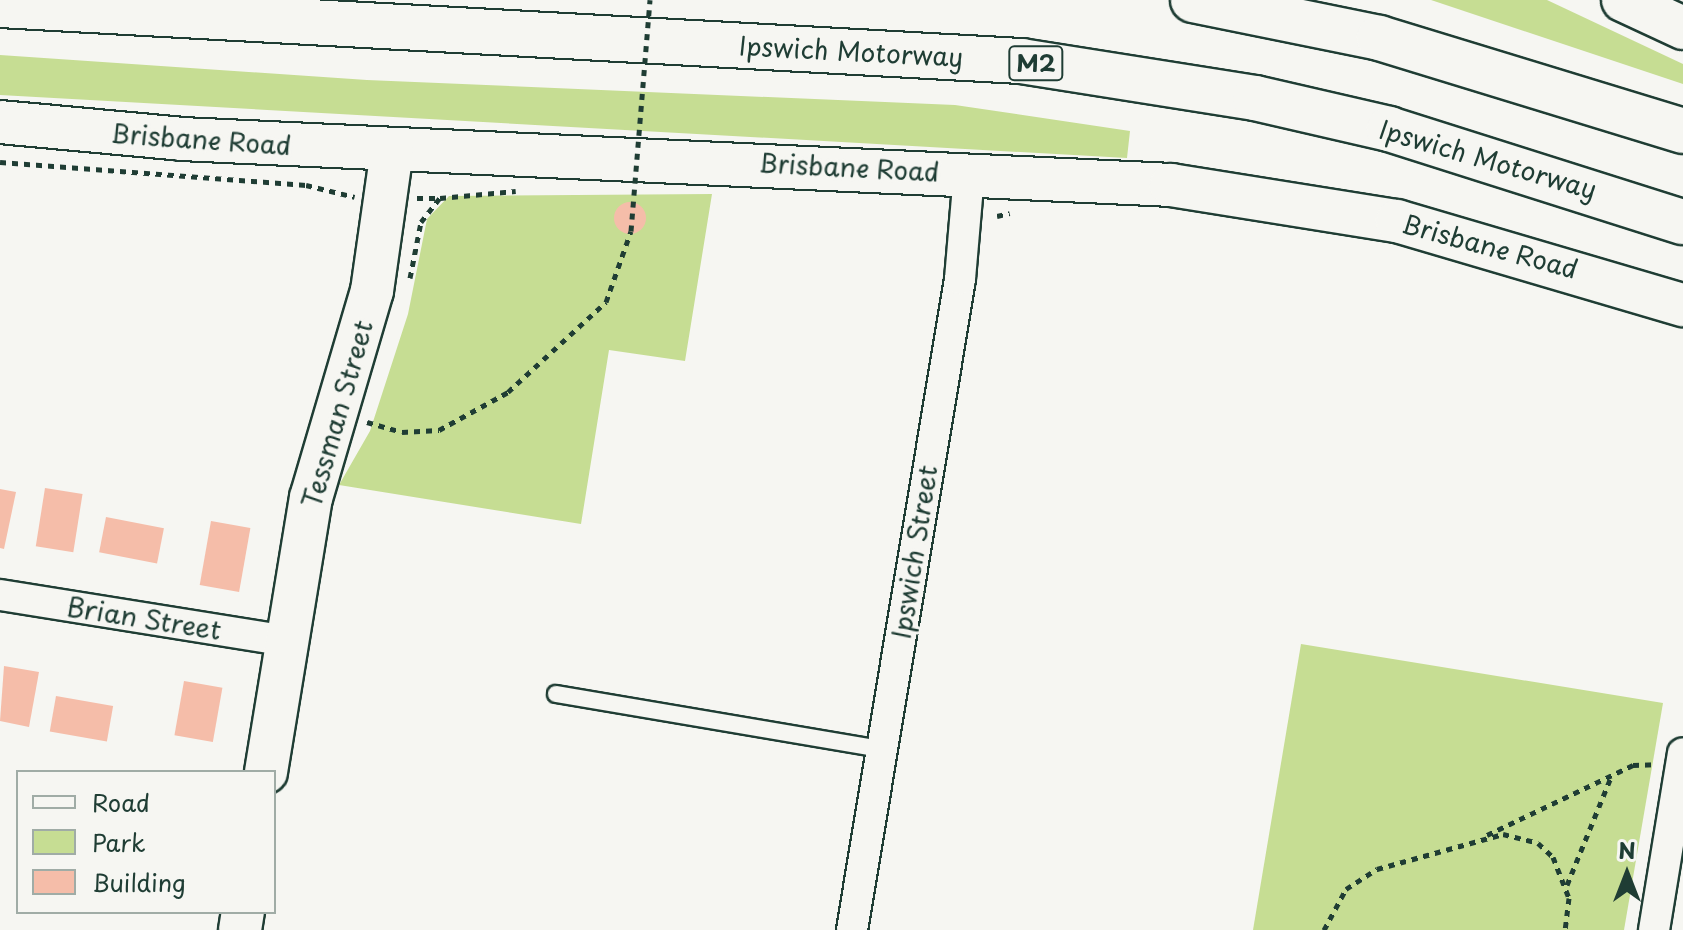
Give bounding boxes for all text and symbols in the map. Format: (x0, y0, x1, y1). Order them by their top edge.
street label: Ipswich Motorway (738, 30, 964, 72)
road number: M2 (1008, 43, 1064, 83)
street label: Ipswich Motorway (1376, 113, 1600, 205)
street label: Brisbane Road (109, 117, 293, 161)
street label: Brisbane Road (757, 147, 941, 187)
street label: Brisbane Road (1398, 207, 1582, 285)
street label: Tessman Street (295, 316, 379, 512)
street label: Ipswich Street (885, 462, 943, 642)
street label: Brian Street (65, 590, 223, 646)
legend (16, 770, 276, 914)
text: Road (92, 784, 150, 820)
text: Park (92, 824, 146, 860)
text: N (1618, 833, 1636, 866)
north arrow (1587, 834, 1667, 914)
text: Building (92, 864, 186, 900)

